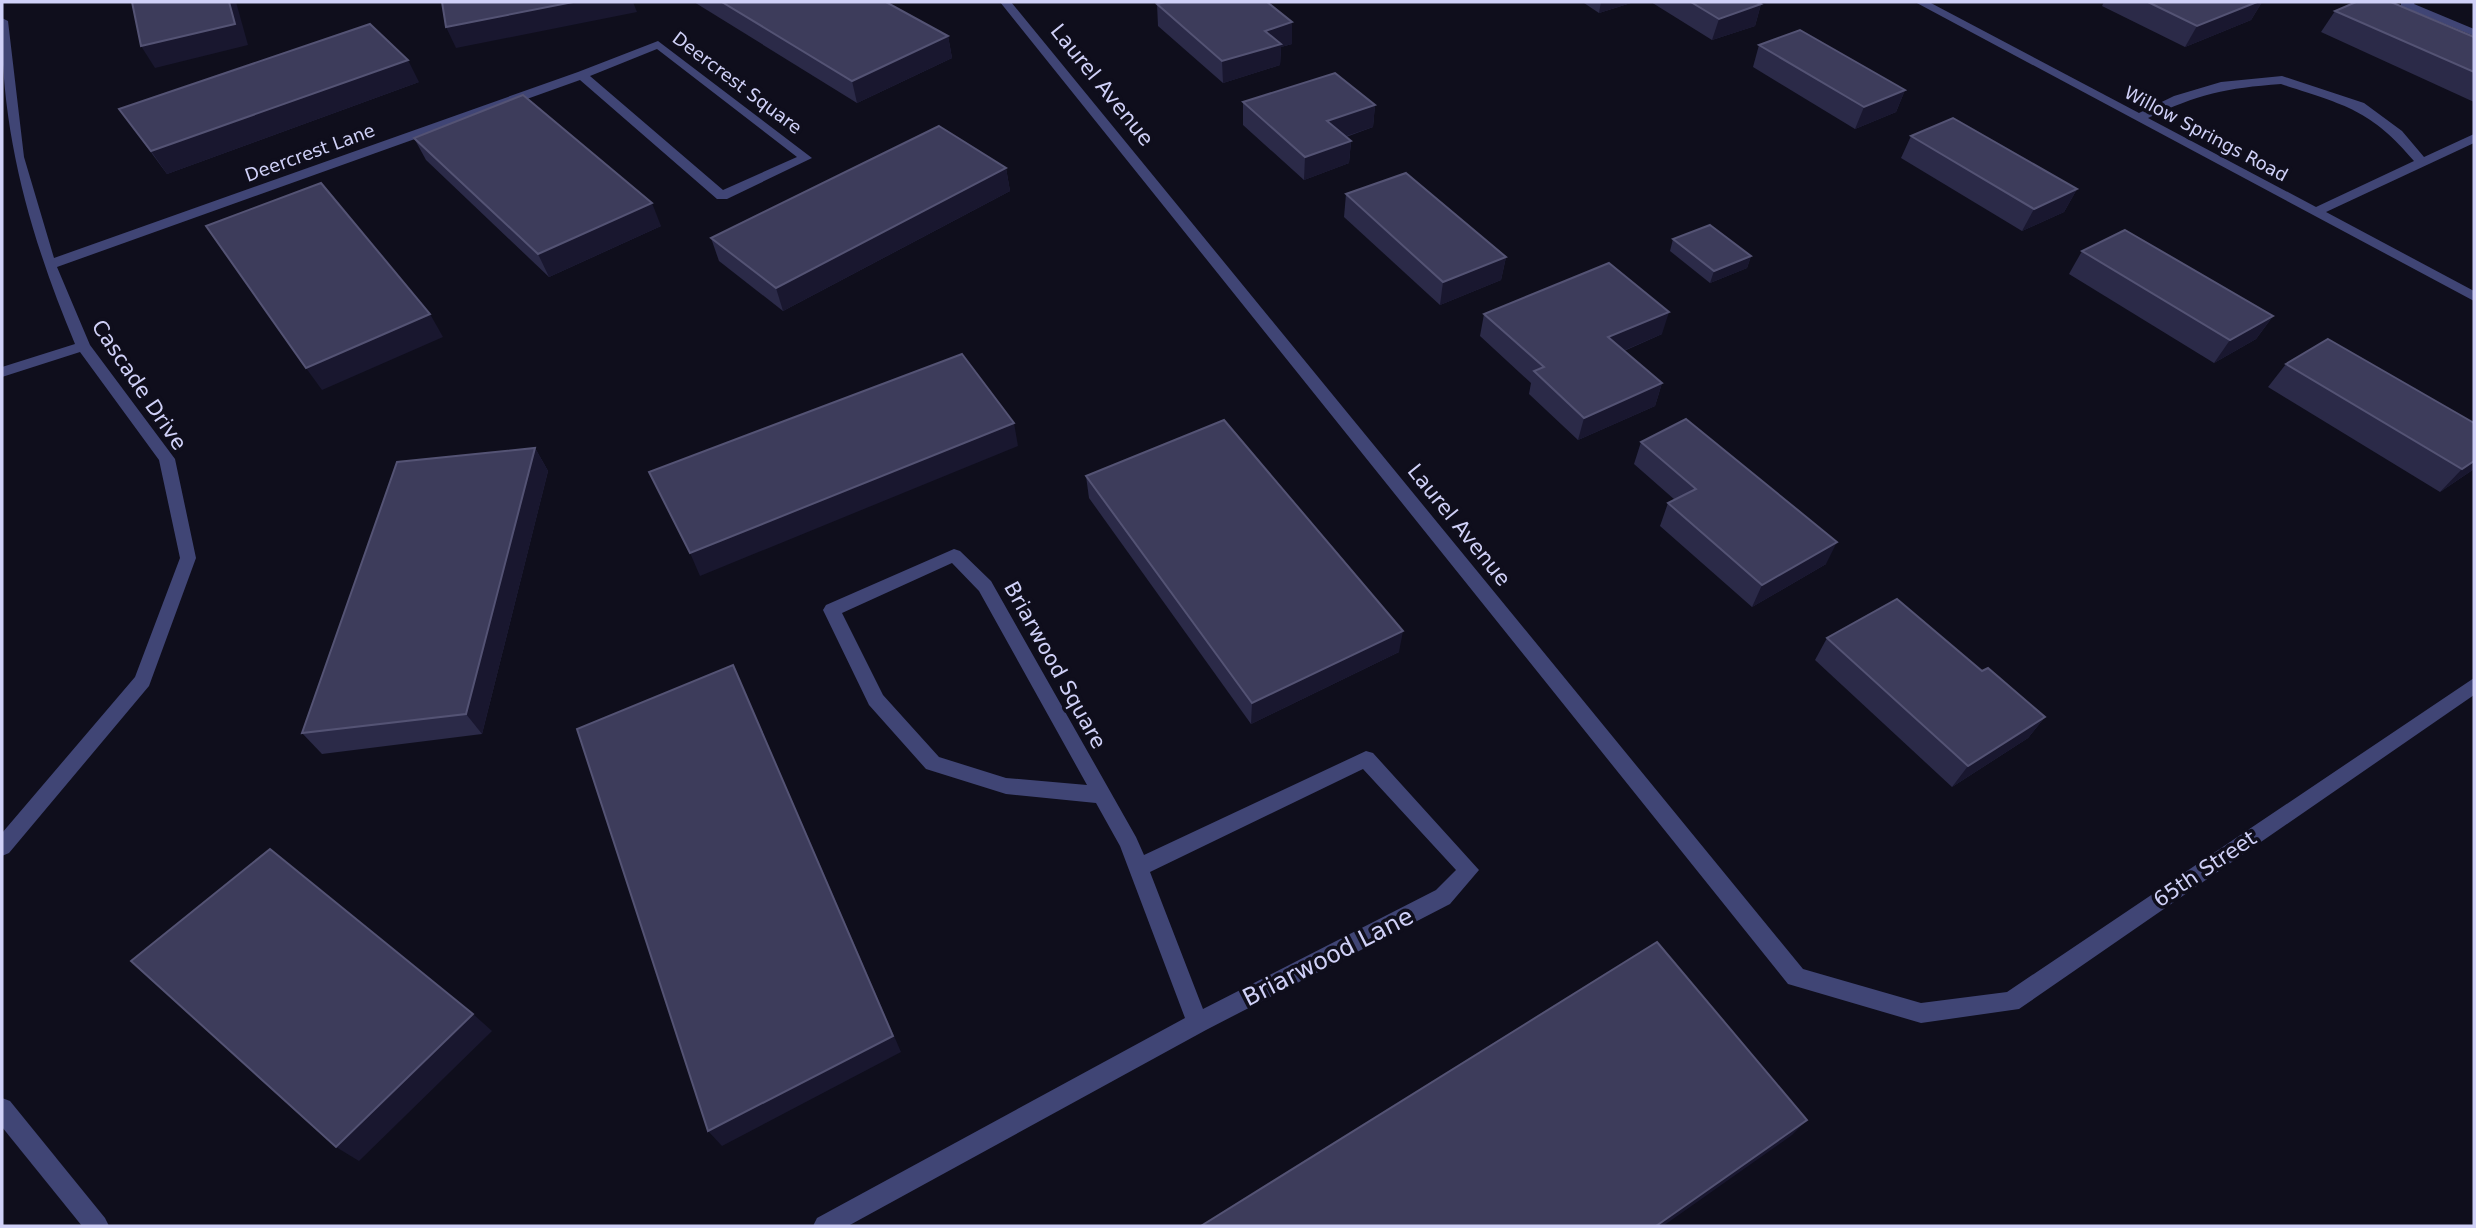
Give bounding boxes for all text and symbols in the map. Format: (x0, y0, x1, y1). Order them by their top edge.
street label: Laurel Avenue (1046, 19, 1158, 151)
street label: Deercrest Square (668, 27, 806, 138)
street label: Willow Springs Road (2121, 82, 2292, 186)
street label: Deercrest Lane (242, 119, 378, 186)
street label: Cascade Drive (87, 315, 191, 455)
street label: Laurel Avenue (1403, 459, 1515, 591)
street label: Briarwood Square (999, 577, 1111, 753)
street label: 65th Street (2149, 826, 2261, 912)
street label: Briarwood Lane (1238, 902, 1418, 1012)

